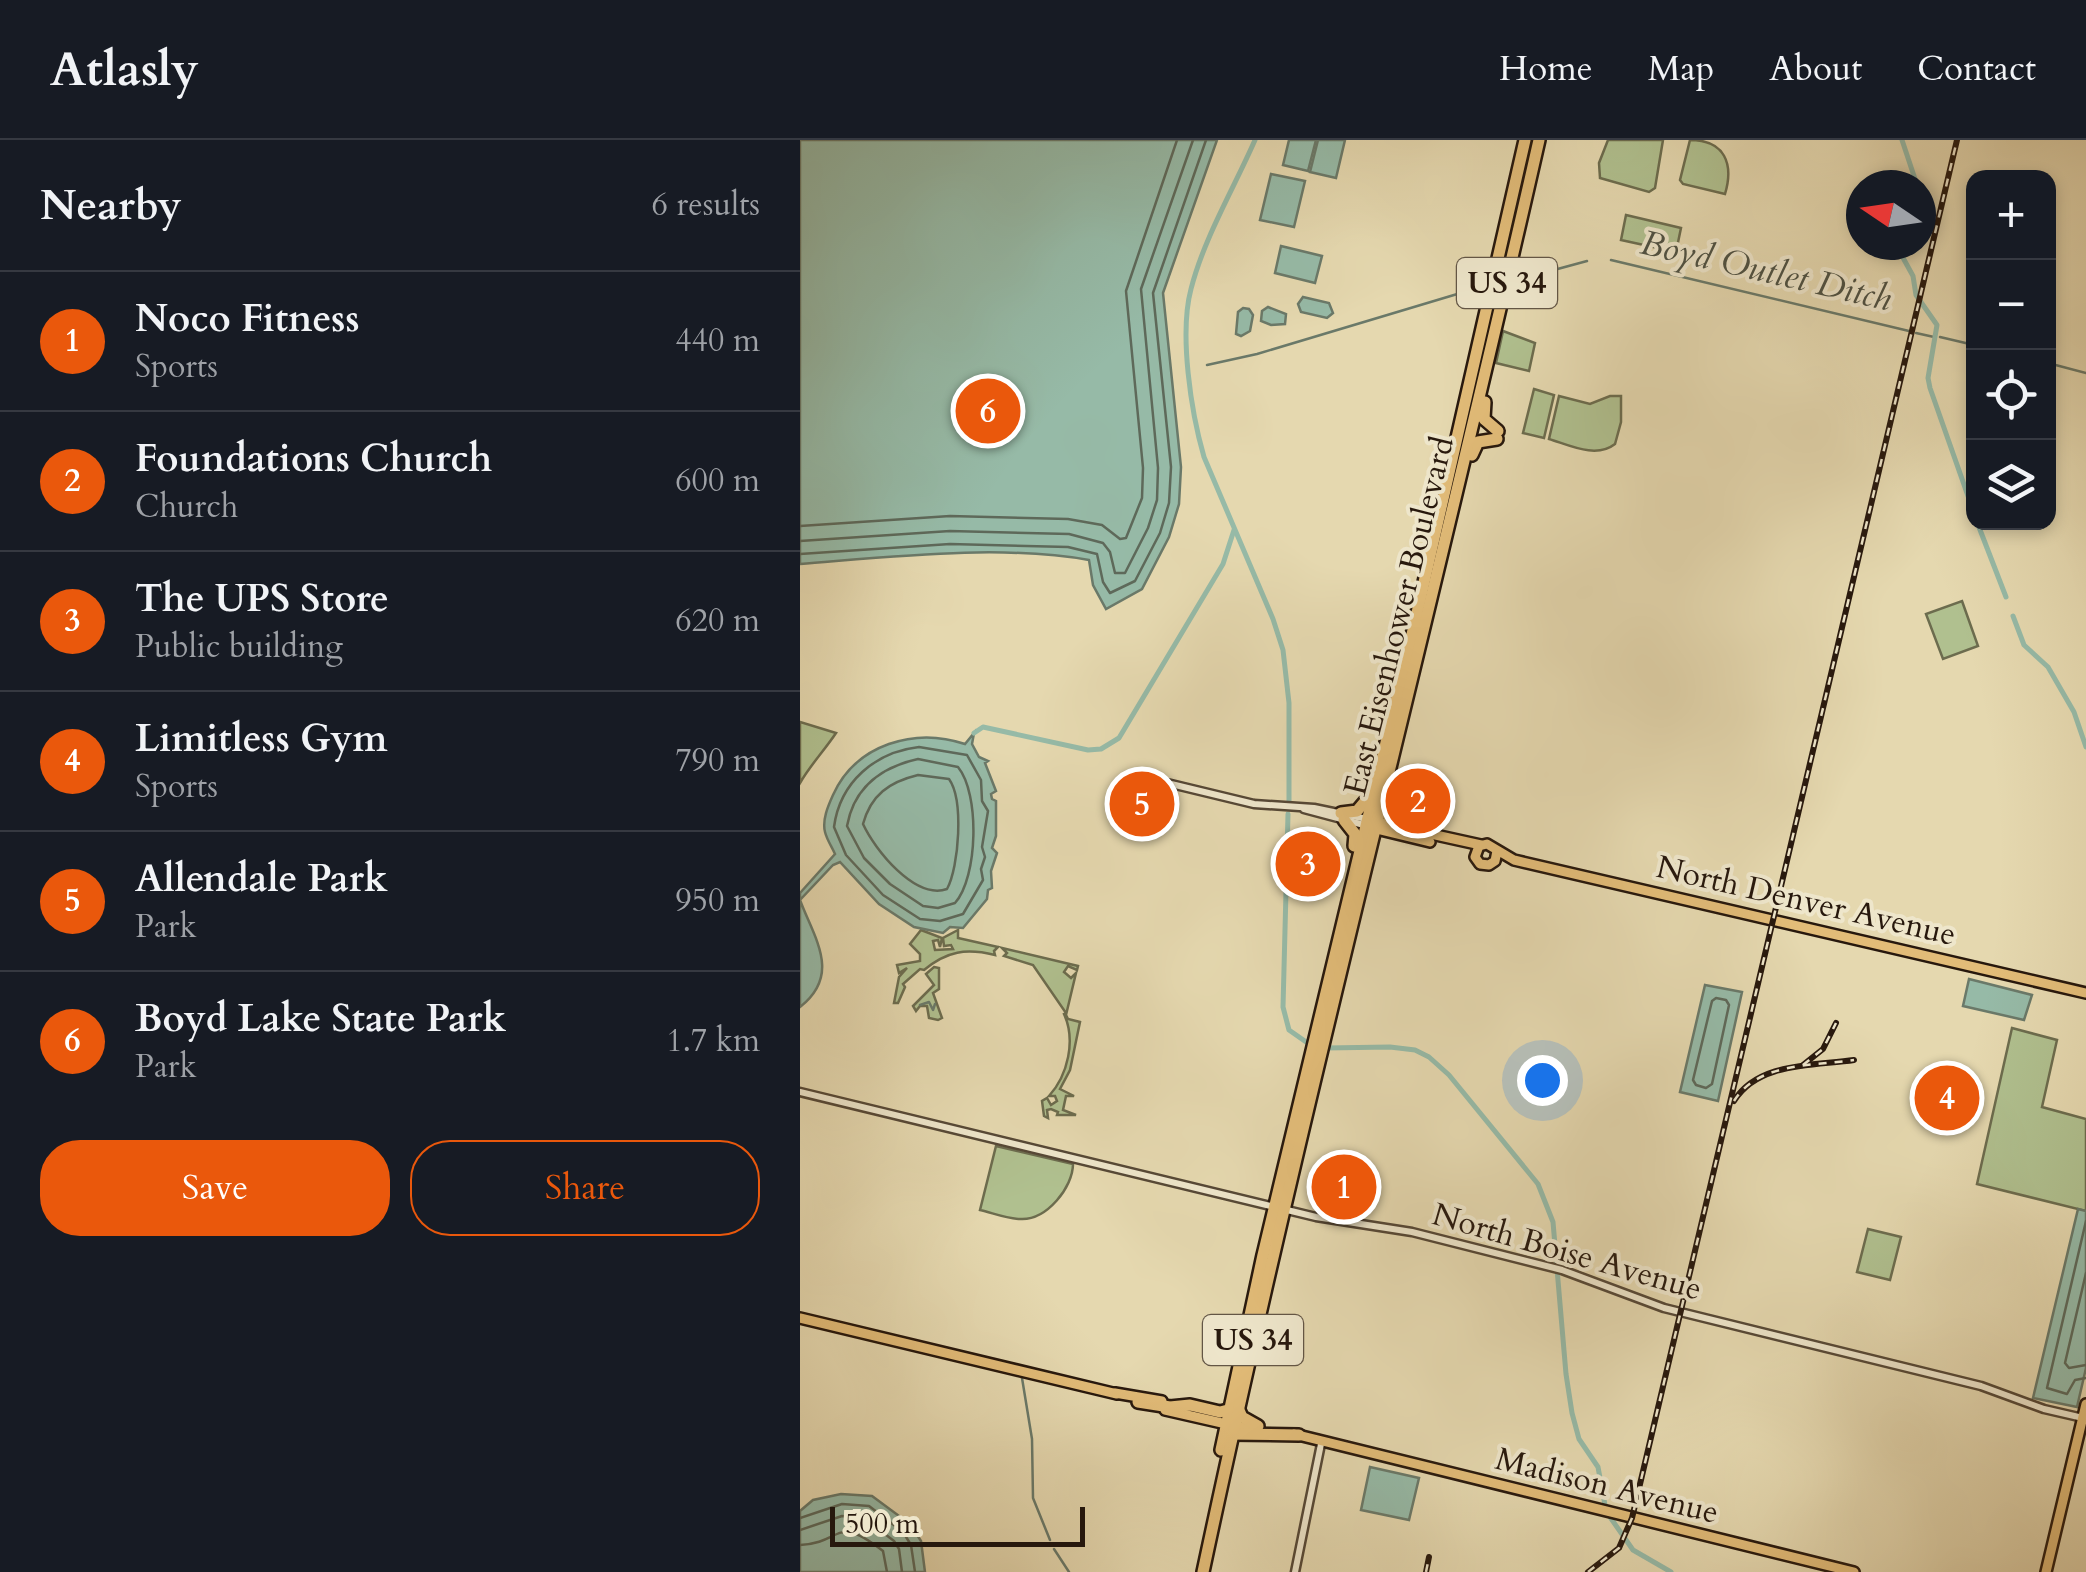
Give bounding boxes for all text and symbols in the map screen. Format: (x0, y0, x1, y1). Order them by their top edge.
text: Atlasly (50, 37, 199, 102)
text: Home (1499, 45, 1593, 93)
text: Map (1648, 45, 1714, 93)
text: About (1769, 45, 1862, 93)
text: Contact (1917, 45, 2036, 93)
north arrow (1846, 170, 1936, 260)
map controls (1966, 170, 2056, 530)
button: + (1966, 170, 2056, 260)
text: Nearby (40, 177, 182, 234)
text: 6 results (652, 183, 760, 227)
water label: Boyd Outlet Ditch (1636, 219, 1896, 323)
road number: US 34 (1457, 258, 1557, 308)
button: − (1966, 260, 2056, 350)
text: Noco Fitness (135, 293, 359, 345)
text: 1 (64, 319, 81, 363)
text: 440 m (675, 319, 760, 363)
text: Sports (135, 345, 218, 389)
button: locate (1966, 350, 2056, 440)
pin: 6 (956, 374, 1020, 448)
street label: East Eisenhower Boulevard (1333, 432, 1465, 800)
text: Foundations Church (135, 433, 492, 485)
button: layers (1966, 440, 2056, 530)
text: 2 (64, 459, 81, 503)
text: 600 m (675, 459, 760, 503)
text: Church (135, 485, 238, 529)
text: The UPS Store (135, 573, 389, 625)
text: 3 (64, 599, 81, 643)
text: 620 m (675, 599, 760, 643)
text: Public building (135, 625, 343, 669)
text: Limitless Gym (135, 713, 387, 765)
text: 4 (64, 739, 81, 783)
text: 790 m (675, 739, 760, 783)
pin: 2 (1386, 764, 1450, 838)
text: Sports (135, 765, 218, 809)
pin: 5 (1110, 766, 1174, 842)
pin: 3 (1276, 826, 1340, 902)
street label: North Denver Avenue (1652, 845, 1960, 957)
text: Allendale Park (135, 853, 388, 905)
text: 5 (64, 879, 81, 923)
text: 950 m (675, 879, 760, 923)
text: Park (135, 905, 197, 949)
text: Boyd Lake State Park (135, 993, 506, 1045)
text: 6 (64, 1019, 81, 1063)
text: 1.7 km (666, 1019, 760, 1063)
text: Park (135, 1045, 197, 1089)
your location (1517, 1055, 1568, 1106)
pin: 4 (1914, 1060, 1980, 1136)
button: Save (40, 1140, 390, 1236)
button: Share (410, 1140, 760, 1236)
pin: 1 (1312, 1150, 1376, 1224)
street label: North Boise Avenue (1427, 1193, 1707, 1311)
road number: US 34 (1203, 1315, 1303, 1365)
street label: Madison Avenue (1491, 1437, 1723, 1535)
scale bar (830, 1502, 1085, 1546)
text: 500 m (845, 1505, 919, 1543)

